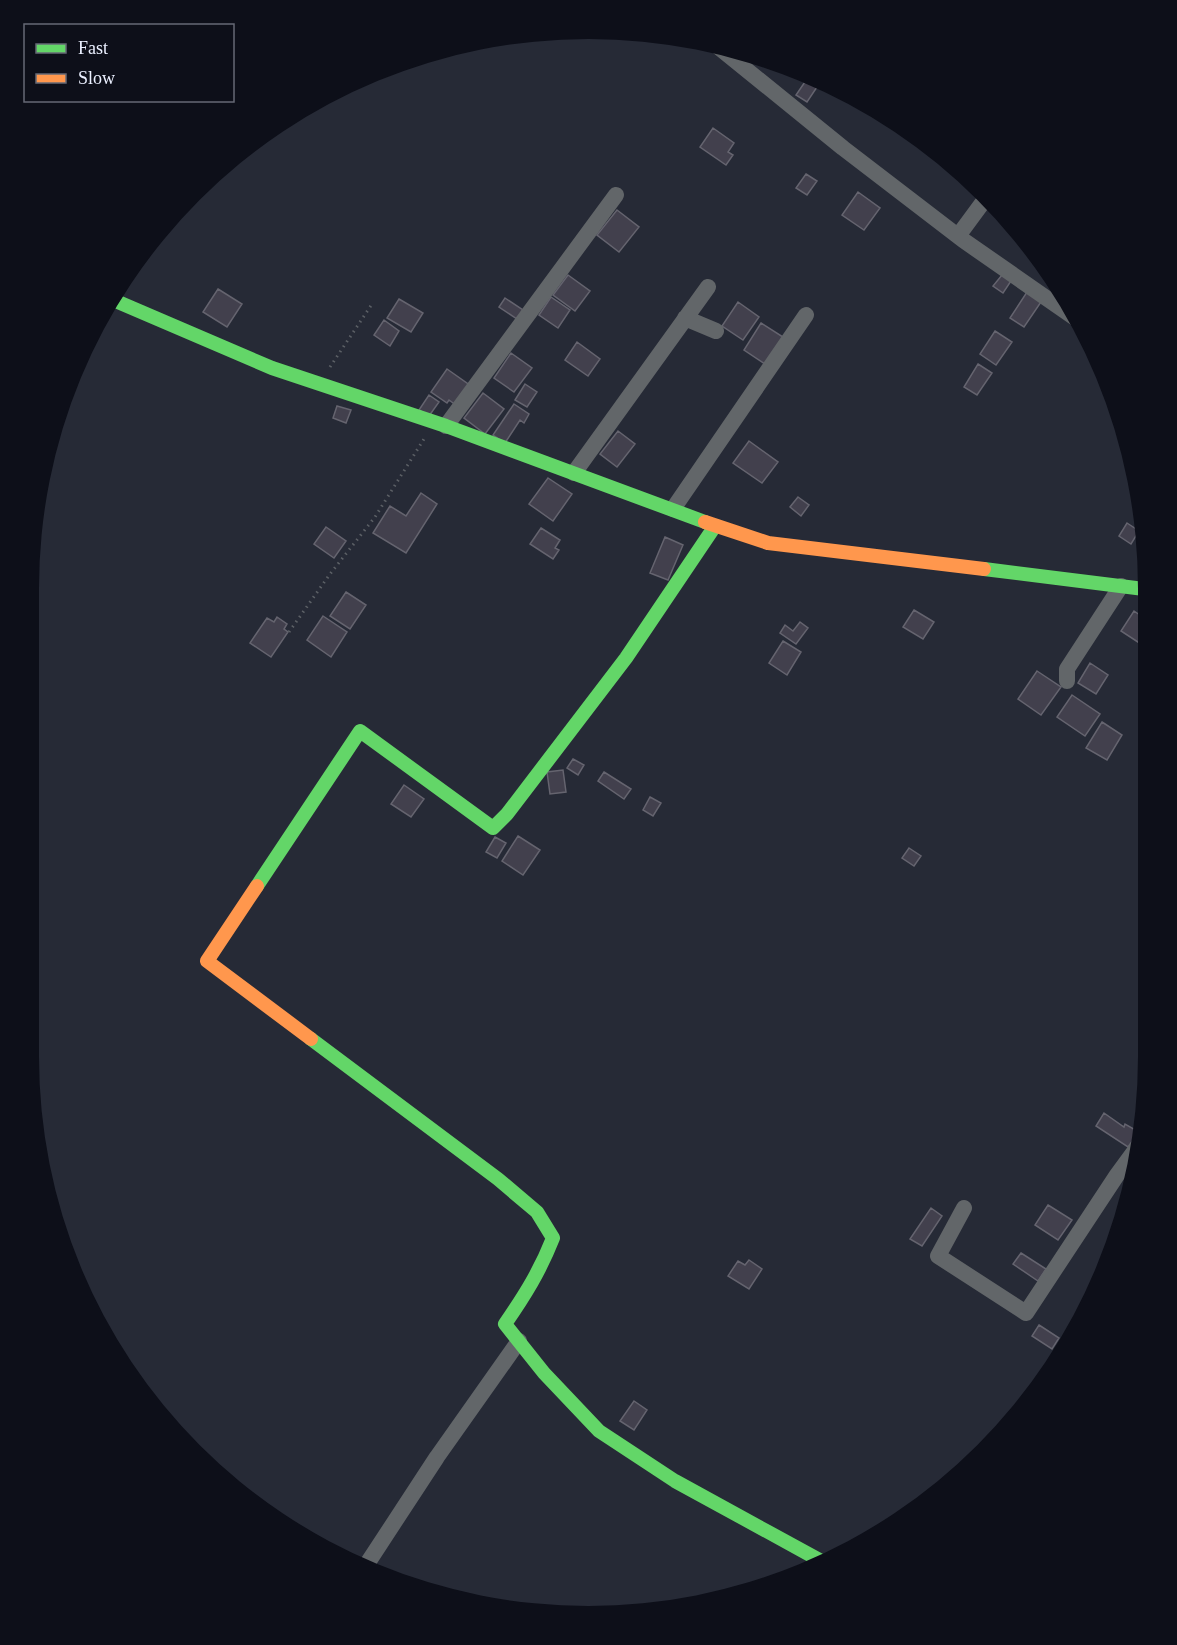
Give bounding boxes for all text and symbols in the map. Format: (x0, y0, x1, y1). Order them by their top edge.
legend (24, 24, 234, 102)
text: Fast (78, 38, 108, 58)
text: Slow (78, 68, 115, 88)

